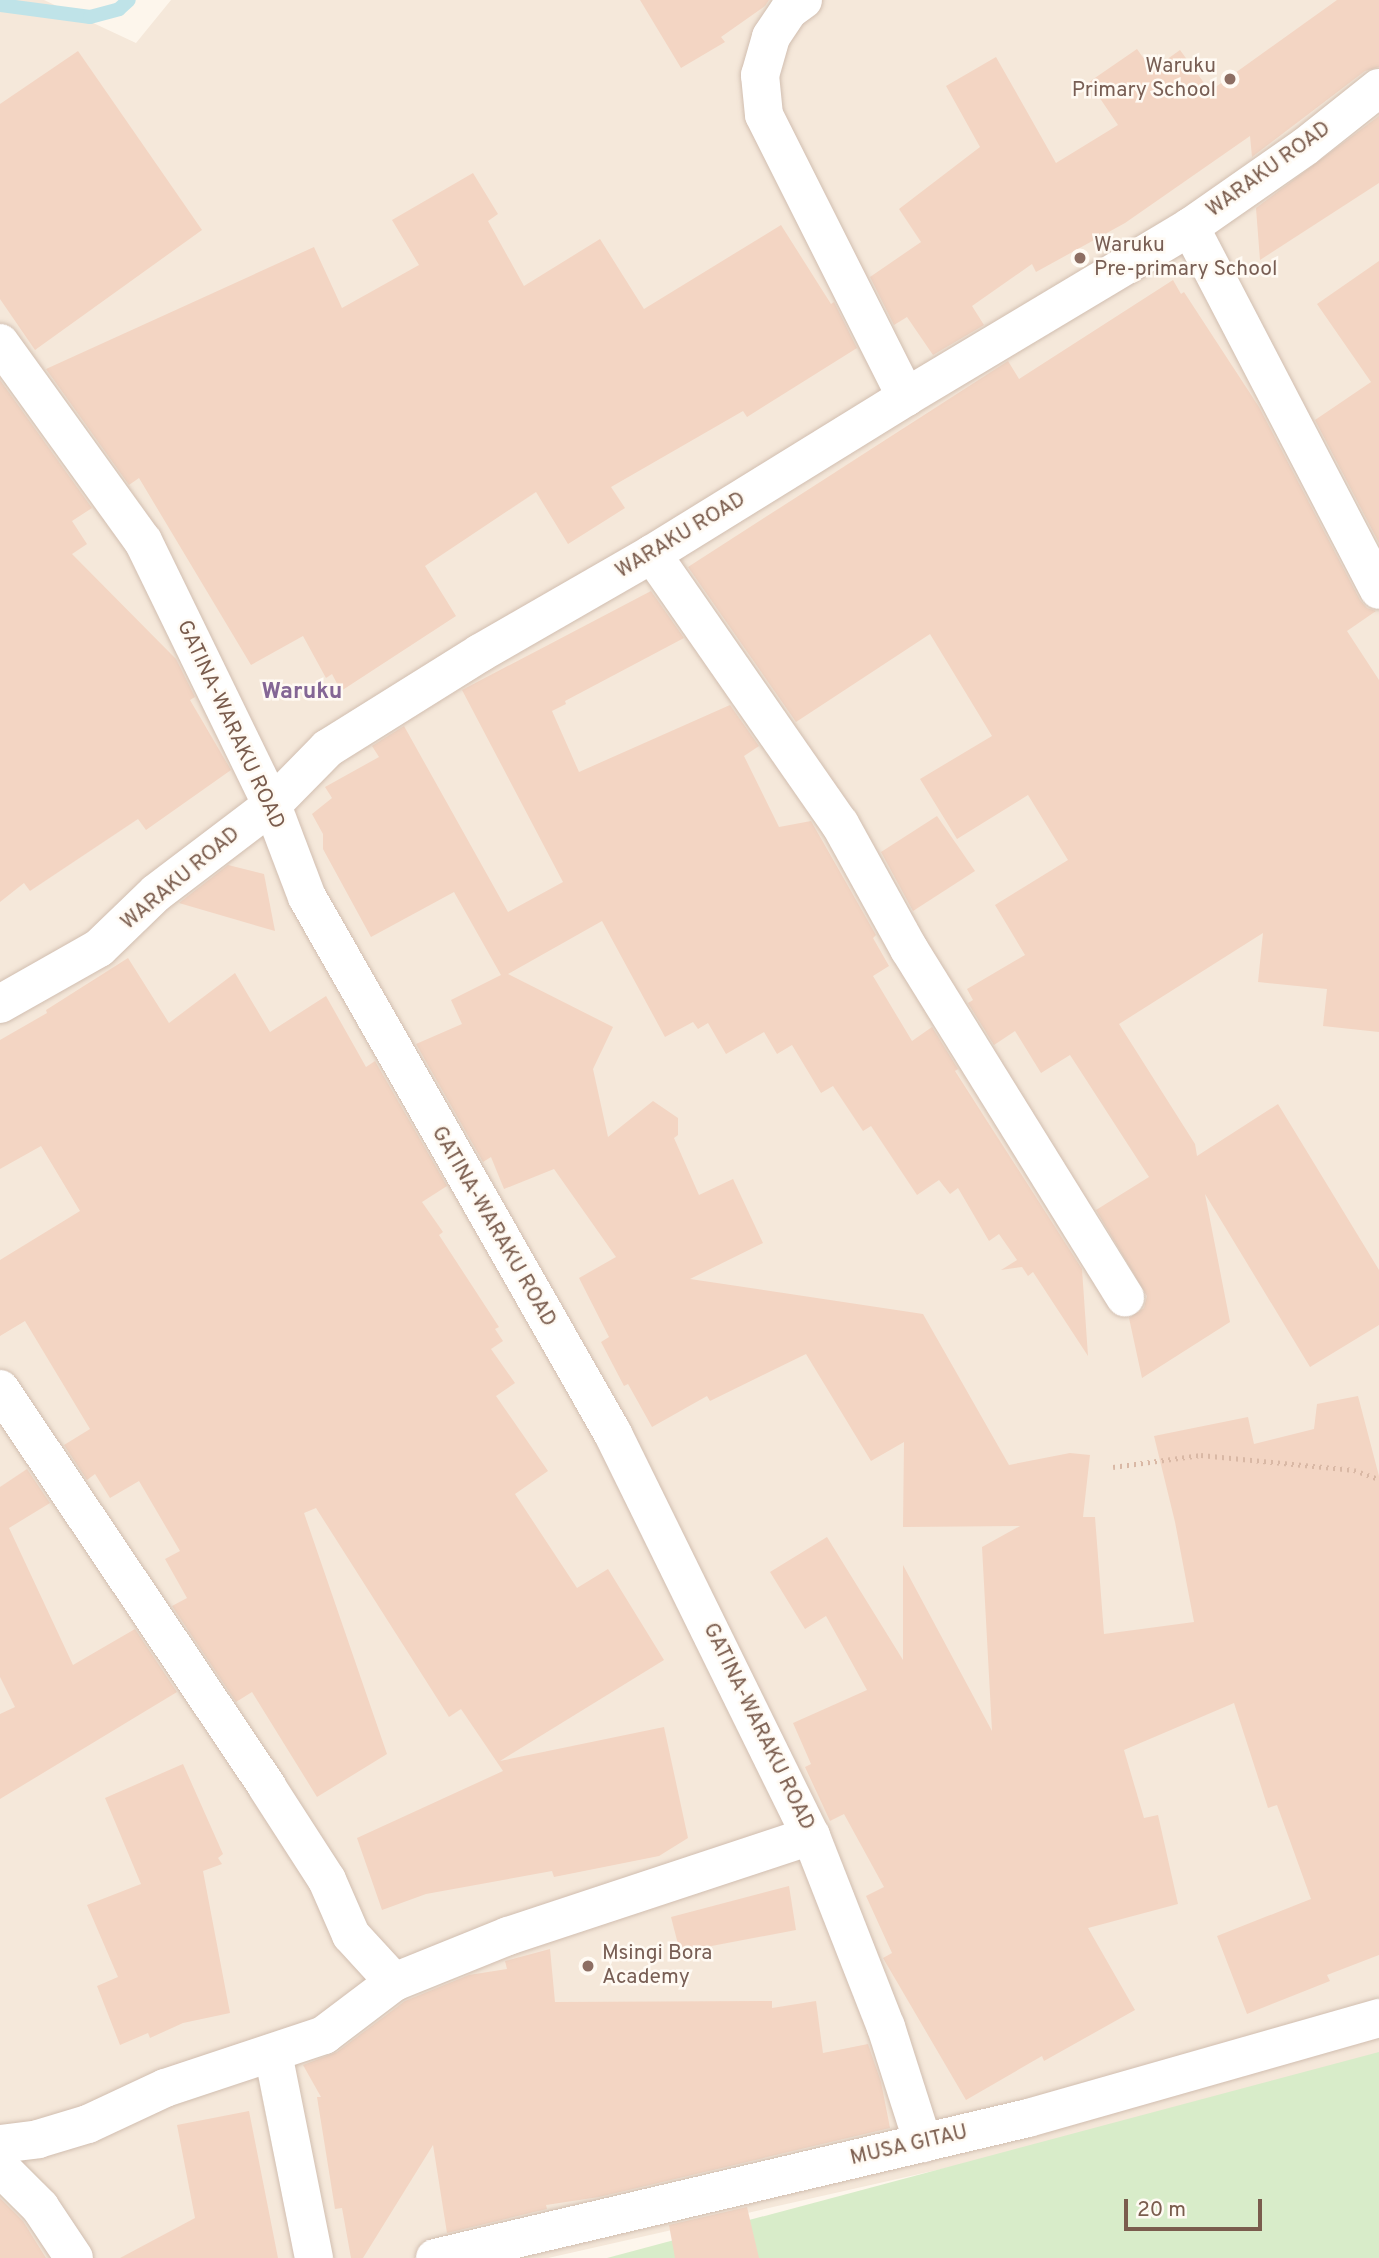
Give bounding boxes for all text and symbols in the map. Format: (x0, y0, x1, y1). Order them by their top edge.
place label: Waruku Primary School (1072, 54, 1216, 104)
marker: Waruku Primary School (1222, 71, 1238, 87)
street label: WARAKU ROAD (1202, 117, 1336, 223)
place label: Waruku Pre-primary School (1094, 233, 1278, 283)
marker: Waruku Pre-primary School (1072, 250, 1088, 266)
street label: WARAKU ROAD (611, 487, 751, 585)
street label: GATINA-WARAKU ROAD (171, 617, 289, 833)
district label: Waruku (262, 679, 342, 707)
street label: WARAKU ROAD (117, 822, 245, 936)
street label: GATINA-WARAKU ROAD (425, 1122, 561, 1332)
street label: GATINA-WARAKU ROAD (697, 1619, 819, 1835)
place label: Msingi Bora Academy (602, 1941, 712, 1991)
marker: Msingi Bora Academy (580, 1958, 596, 1974)
street label: MUSA GITAU (847, 2120, 971, 2172)
scale bar (1127, 2184, 1265, 2228)
text: 20 m (1137, 2197, 1186, 2224)

